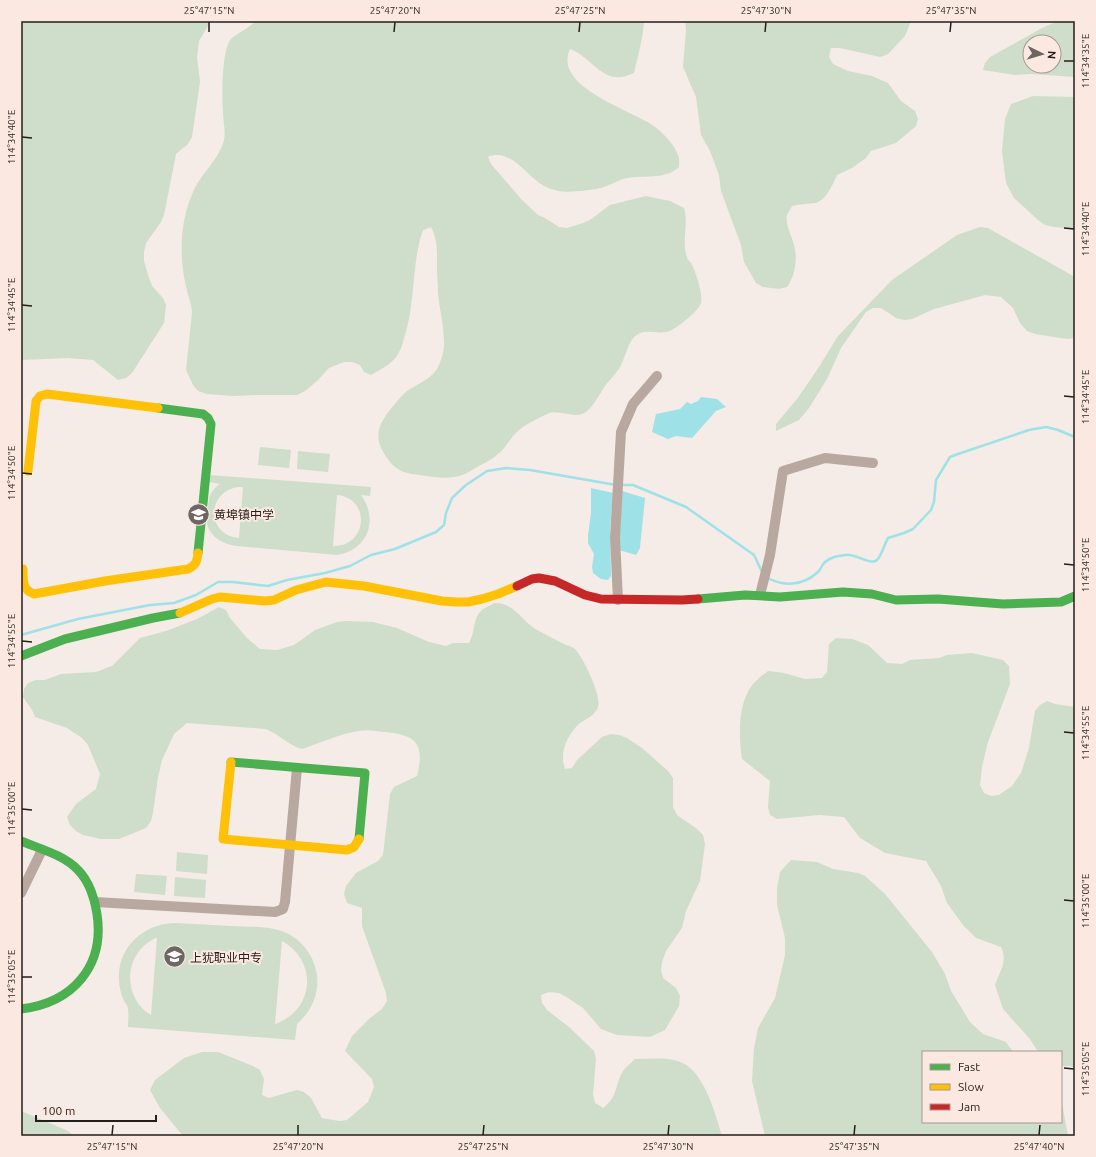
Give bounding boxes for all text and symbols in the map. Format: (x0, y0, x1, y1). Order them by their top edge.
text: 25°47'15"N (184, 5, 234, 16)
text: 25°47'20"N (370, 5, 420, 16)
text: 25°47'25"N (555, 5, 605, 16)
text: 25°47'30"N (741, 5, 791, 16)
text: 25°47'35"N (926, 5, 976, 16)
text: 114°34'35"E (1080, 33, 1091, 88)
north arrow (1022, 34, 1062, 74)
text: N (1046, 50, 1058, 59)
text: 114°34'40"E (6, 109, 17, 164)
text: 114°34'40"E (1080, 201, 1091, 256)
text: 114°34'45"E (6, 277, 17, 332)
text: 114°34'45"E (1080, 369, 1091, 424)
text: 114°34'50"E (6, 445, 17, 500)
school or university icon: 黄埠镇中学 (185, 501, 211, 527)
place label: 黄埠镇中学 (214, 508, 274, 521)
text: 114°34'50"E (1080, 537, 1091, 592)
text: 114°34'55"E (6, 613, 17, 668)
text: 114°34'55"E (1080, 705, 1091, 760)
text: 114°35'00"E (6, 781, 17, 836)
text: 114°35'00"E (1080, 873, 1091, 928)
school or university icon: 上犹职业中专 (161, 944, 187, 970)
text: 114°35'05"E (6, 949, 17, 1004)
place label: 上犹职业中专 (190, 951, 262, 964)
text: 114°35'05"E (1080, 1041, 1091, 1096)
legend (922, 1051, 1062, 1123)
text: Fast (958, 1060, 980, 1073)
text: Slow (958, 1080, 984, 1093)
scale bar (36, 1097, 156, 1123)
text: Jam (958, 1100, 980, 1113)
text: 100 m (42, 1104, 75, 1117)
text: 25°47'15"N (87, 1141, 137, 1152)
text: 25°47'20"N (273, 1141, 323, 1152)
text: 25°47'25"N (458, 1141, 508, 1152)
text: 25°47'30"N (643, 1141, 693, 1152)
text: 25°47'35"N (829, 1141, 879, 1152)
text: 25°47'40"N (1014, 1141, 1064, 1152)

